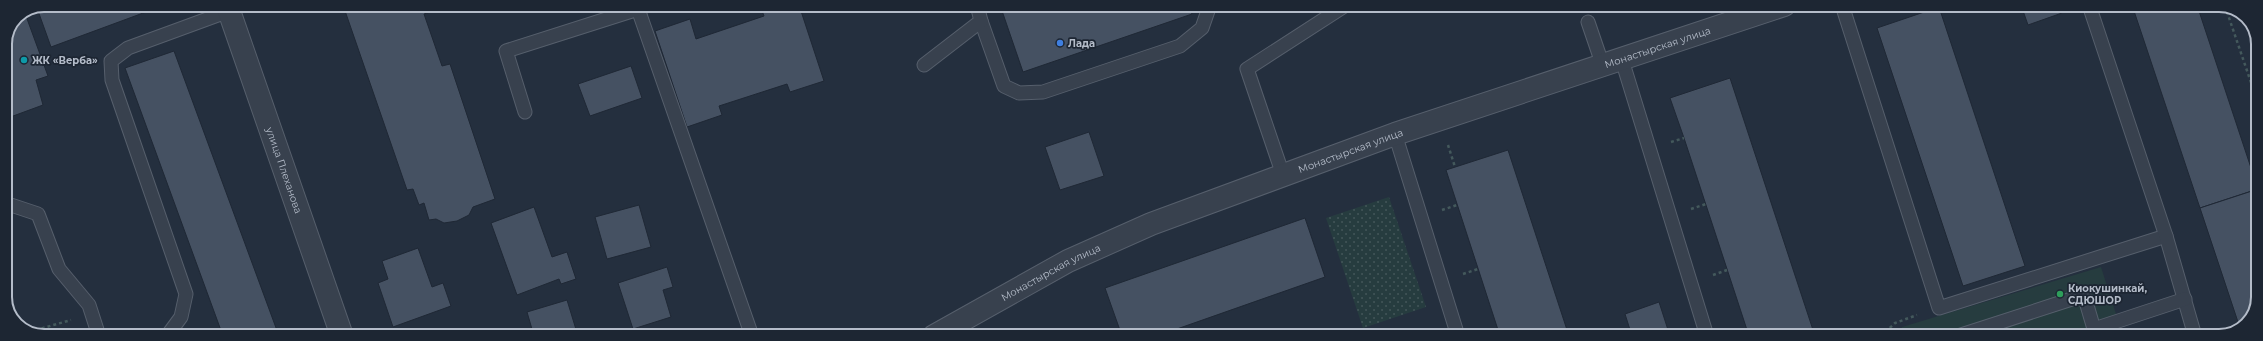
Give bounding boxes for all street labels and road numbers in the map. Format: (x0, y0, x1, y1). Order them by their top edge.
street label: Монастырская улица (1603, 24, 1712, 71)
street label: улица Плеханова (263, 125, 305, 215)
street label: Монастырская улица (1296, 126, 1405, 176)
street label: Монастырская улица (999, 241, 1103, 304)

